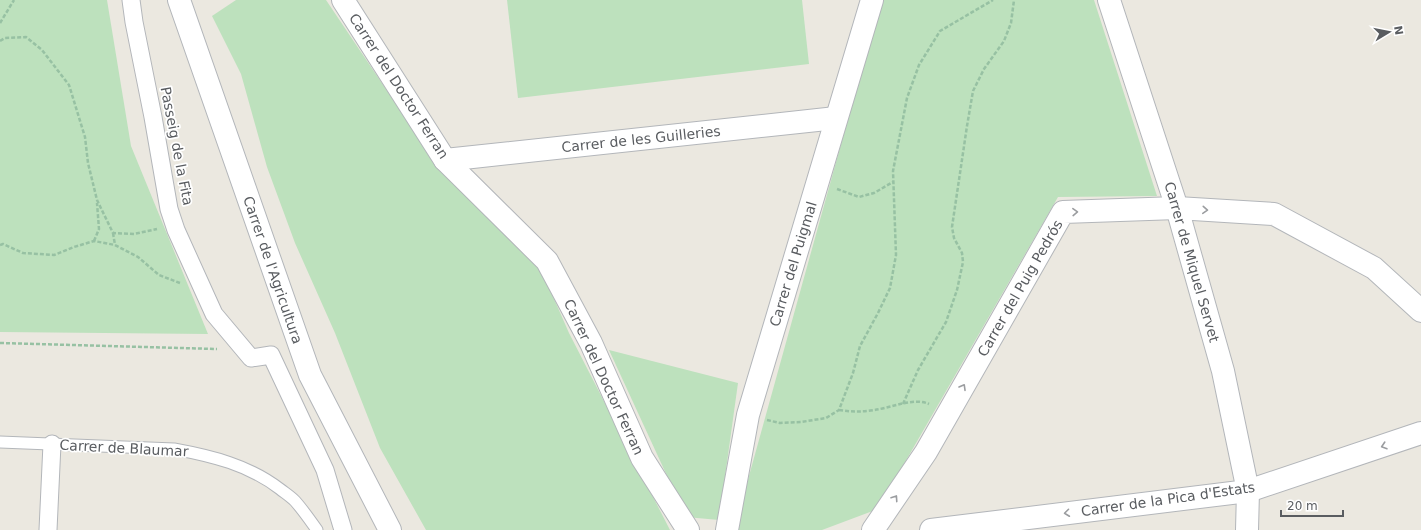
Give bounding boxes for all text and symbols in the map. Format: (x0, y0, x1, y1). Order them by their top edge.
street label: Carrer del Doctor Ferran (346, 10, 452, 162)
north arrow (1369, 12, 1409, 52)
text: N (1391, 25, 1406, 36)
street label: Passeig de la Fita (158, 85, 196, 207)
street label: Carrer de les Guilleries (561, 123, 721, 155)
street label: Carrer de Miquel Servet (1161, 180, 1223, 345)
street label: Carrer de l'Agricultura (240, 194, 306, 346)
street label: Carrer del Puigmal (766, 200, 820, 328)
one-way arrow (1202, 205, 1208, 214)
one-way arrow (1072, 207, 1078, 216)
street label: Carrer del Puig Pedrós (974, 217, 1066, 359)
street label: Carrer del Doctor Ferran (561, 297, 647, 457)
one-way arrow (958, 384, 965, 391)
street label: Carrer de Blaumar (59, 437, 189, 459)
one-way arrow (1381, 441, 1388, 449)
street label: Carrer de la Pica d'Estats (1080, 479, 1256, 519)
scale bar (1281, 492, 1343, 518)
one-way arrow (890, 495, 897, 502)
text: 20 m (1287, 499, 1318, 513)
one-way arrow (1064, 508, 1070, 517)

